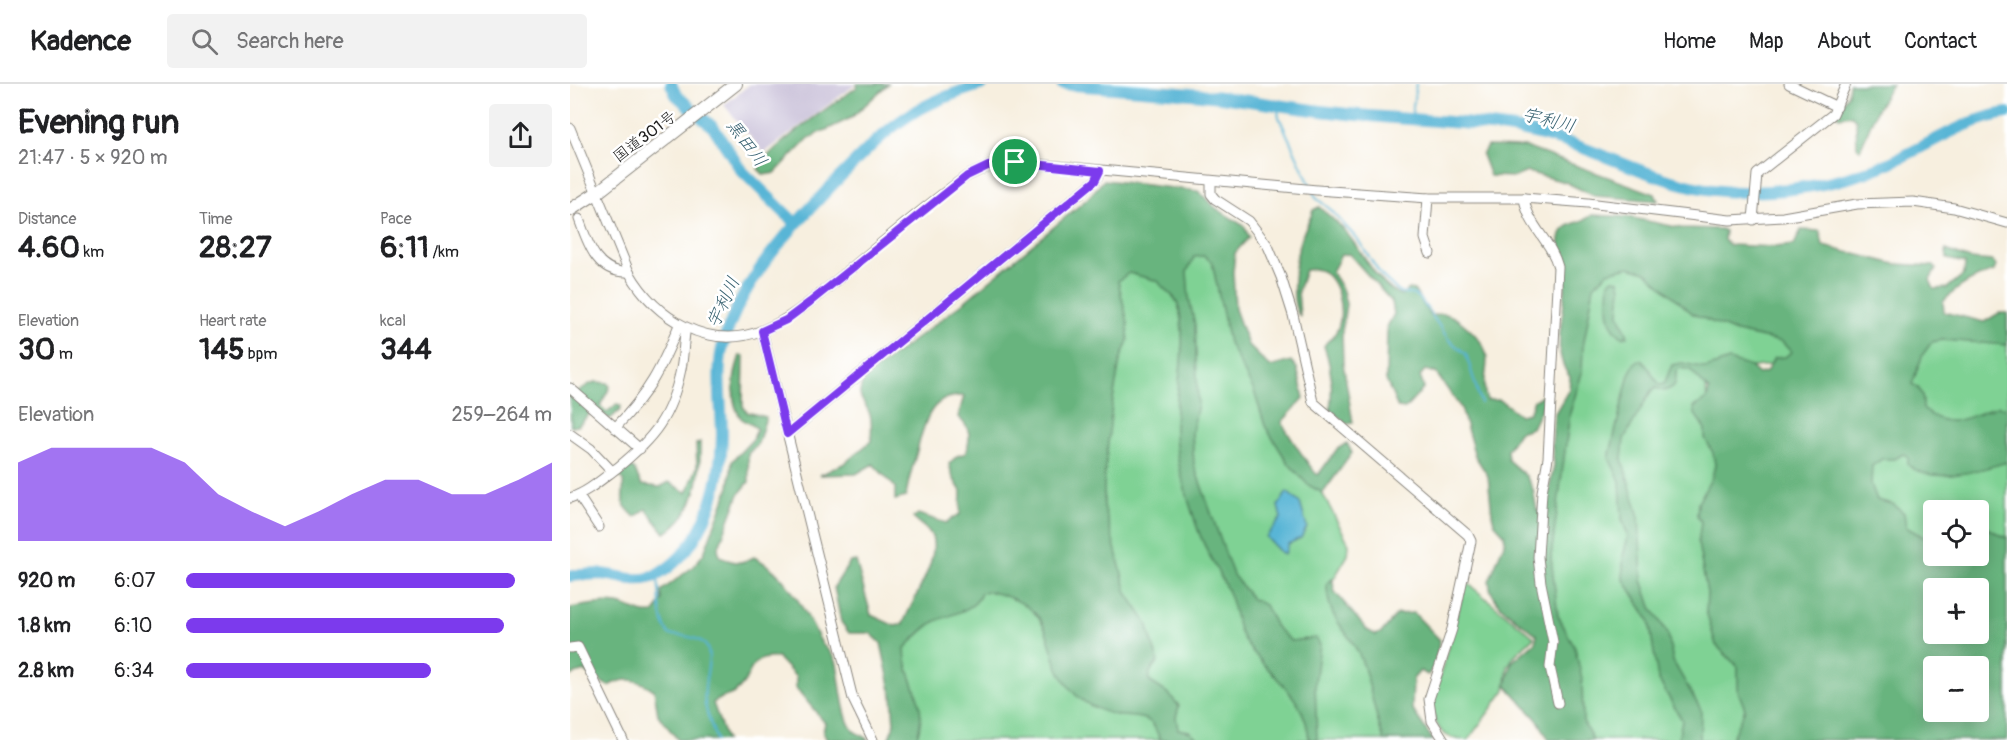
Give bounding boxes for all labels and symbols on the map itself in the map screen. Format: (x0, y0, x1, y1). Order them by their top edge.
water label: 宇利川 (1520, 103, 1578, 138)
street label: 国道301号 (609, 107, 680, 167)
water label: 黒田川 (721, 115, 772, 172)
pin (989, 136, 1040, 187)
water label: 宇利川 (702, 273, 745, 332)

